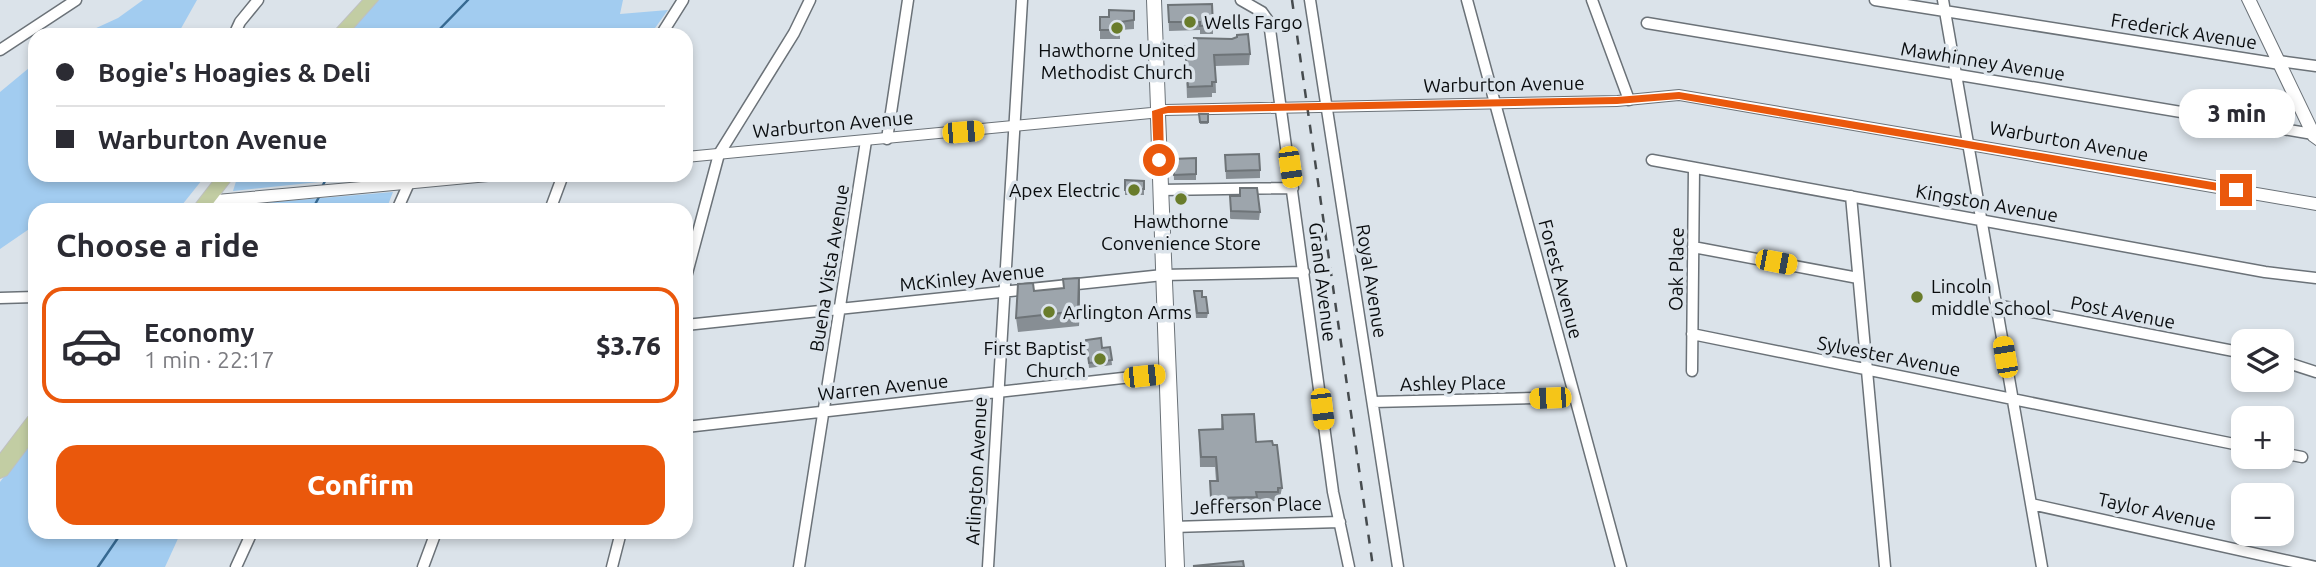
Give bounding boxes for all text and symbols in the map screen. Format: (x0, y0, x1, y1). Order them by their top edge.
street label: Frederick Avenue (2109, 9, 2259, 53)
place label: Wells Fargo (1204, 11, 1303, 33)
marker: Wells Fargo (1182, 14, 1198, 30)
marker: Hawthorne United Methodist Church (1109, 20, 1125, 36)
street label: Mawhinney Avenue (1899, 37, 2067, 85)
place label: Hawthorne United Methodist Church (1038, 39, 1196, 83)
text: Bogie's Hoagies & Deli (98, 58, 371, 87)
street label: Warburton Avenue (1423, 72, 1585, 96)
callout: 3 min (2178, 88, 2294, 138)
text: 3 min (2208, 101, 2266, 126)
street label: Warburton Avenue (752, 106, 914, 142)
street label: Warburton Avenue (1988, 116, 2150, 166)
car (942, 120, 985, 144)
text: Warburton Avenue (98, 125, 327, 154)
route start (1143, 144, 1175, 176)
car (1277, 145, 1304, 189)
route end (2220, 174, 2252, 206)
place label: Apex Electric (1009, 179, 1120, 201)
street label: Kingston Avenue (1914, 180, 2060, 226)
marker: Apex Electric (1126, 182, 1142, 198)
street label: Buena Vista Avenue (805, 183, 853, 353)
marker: Hawthorne Convenience Store (1173, 191, 1189, 207)
place label: Hawthorne Convenience Store (1101, 210, 1261, 254)
street label: Forest Avenue (1534, 217, 1588, 341)
street label: Grand Avenue (1305, 221, 1341, 343)
street label: Royal Avenue (1352, 222, 1392, 340)
text: Choose a ride (56, 227, 259, 263)
street label: Oak Place (1664, 227, 1688, 311)
car (1754, 248, 1799, 276)
street label: McKinley Avenue (898, 258, 1046, 296)
place label: Lincoln middle School (1931, 275, 2051, 319)
marker: Lincoln middle School (1909, 289, 1925, 305)
street label: Post Avenue (2069, 291, 2177, 333)
place label: Arlington Arms (1063, 301, 1192, 323)
marker: Arlington Arms (1041, 304, 1057, 320)
icon: car (60, 314, 123, 377)
text: Economy (144, 318, 254, 347)
map controls (2231, 329, 2294, 546)
button: layers (2231, 329, 2294, 392)
text: $3.76 (596, 331, 661, 360)
street label: Sylvester Avenue (1816, 331, 1962, 381)
car (1992, 334, 2019, 380)
place label: First Baptist Church (983, 337, 1087, 381)
text: 1 min · 22:17 (144, 347, 275, 372)
marker: First Baptist Church (1092, 351, 1108, 367)
car (1123, 363, 1166, 389)
street label: Warren Avenue (817, 369, 949, 405)
street label: Ashley Place (1400, 371, 1506, 395)
car (1310, 387, 1335, 431)
car (1529, 387, 1572, 409)
street label: Arlington Avenue (961, 396, 991, 546)
button: + (2231, 406, 2294, 469)
button: Confirm (56, 445, 665, 525)
button: − (2231, 483, 2294, 546)
street label: Taylor Avenue (2096, 488, 2218, 534)
street label: Jefferson Place (1190, 492, 1322, 518)

